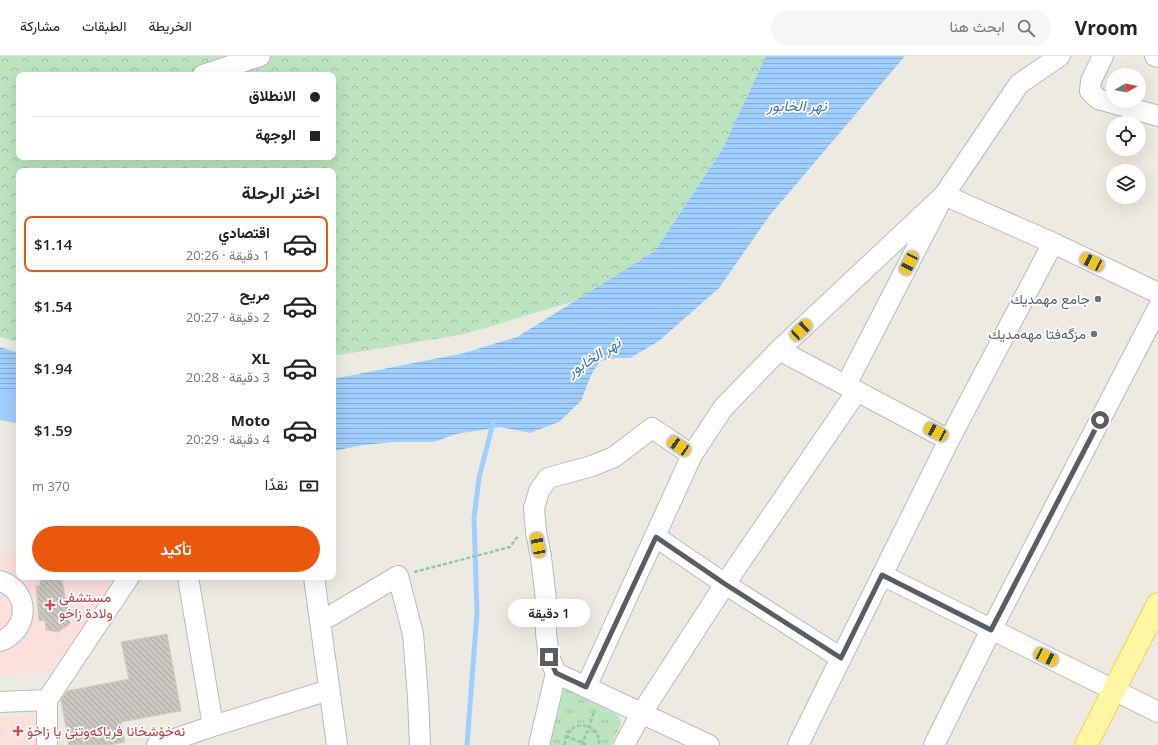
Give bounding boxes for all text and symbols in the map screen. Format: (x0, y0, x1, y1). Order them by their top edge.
search box (771, 10, 1051, 46)
text: Vroom (1075, 15, 1138, 41)
text: مشاركة (20, 16, 60, 35)
text: الطبقات (82, 16, 126, 35)
text: الخريطة (148, 16, 192, 35)
text: ابحث هنا (949, 16, 1005, 36)
icon: search (1015, 17, 1037, 39)
north arrow (1106, 68, 1146, 108)
map controls (1106, 68, 1146, 204)
text: الانطلاق (249, 85, 296, 105)
water label: نهر الخابور (766, 95, 828, 115)
button: locate (1106, 116, 1146, 156)
text: الوجهة (255, 124, 296, 144)
button: layers (1106, 164, 1146, 204)
text: اختر الرحلة (242, 180, 320, 204)
text: اقتصادي (218, 222, 270, 242)
icon: car (282, 226, 318, 262)
text: $1.14 (34, 234, 72, 254)
text: 1 دقيقة · 20:26 (186, 246, 270, 264)
car (898, 250, 920, 276)
car (1079, 251, 1105, 273)
text: مريح (240, 284, 270, 304)
icon: car (282, 288, 318, 324)
place label: جامع مهمديك (1010, 289, 1090, 310)
marker: جامع مهمديك (1093, 294, 1103, 304)
text: $1.54 (34, 296, 72, 316)
text: 2 دقيقة · 20:27 (186, 308, 270, 326)
car (788, 317, 814, 343)
place label: مزگەفتا مهەمدیك (988, 324, 1086, 343)
marker: مزگەفتا مهەمدیك (1089, 329, 1099, 339)
water label: نهر الخابور (562, 331, 625, 381)
text: XL (252, 348, 270, 368)
icon: car (282, 350, 318, 386)
text: $1.94 (34, 358, 72, 378)
text: 3 دقيقة · 20:28 (186, 368, 270, 386)
text: Moto (231, 410, 270, 430)
route start (1091, 411, 1109, 429)
icon: car (282, 412, 318, 448)
text: $1.59 (34, 420, 72, 440)
car (923, 421, 949, 443)
text: 4 دقيقة · 20:29 (186, 430, 270, 448)
car (666, 434, 692, 458)
text: نقدًا (265, 474, 288, 494)
icon: cash (298, 475, 320, 497)
text: 370 m (32, 477, 70, 495)
button: تأكيد (32, 526, 320, 572)
car (530, 532, 546, 558)
place label: مستشفى ولادة زاخو (59, 587, 113, 622)
marker: مستشفى ولادة زاخو (44, 599, 56, 611)
callout: 1 دقيقة (508, 599, 590, 627)
text: 1 دقيقة (528, 604, 570, 622)
car (1033, 646, 1059, 668)
route end (540, 648, 558, 666)
place label: نه‌خۆشخانا فرياكه‌وتنێ يا زاخۆ (27, 721, 185, 740)
marker: نه‌خۆشخانا فرياكه‌وتنێ يا زاخۆ (12, 725, 24, 737)

